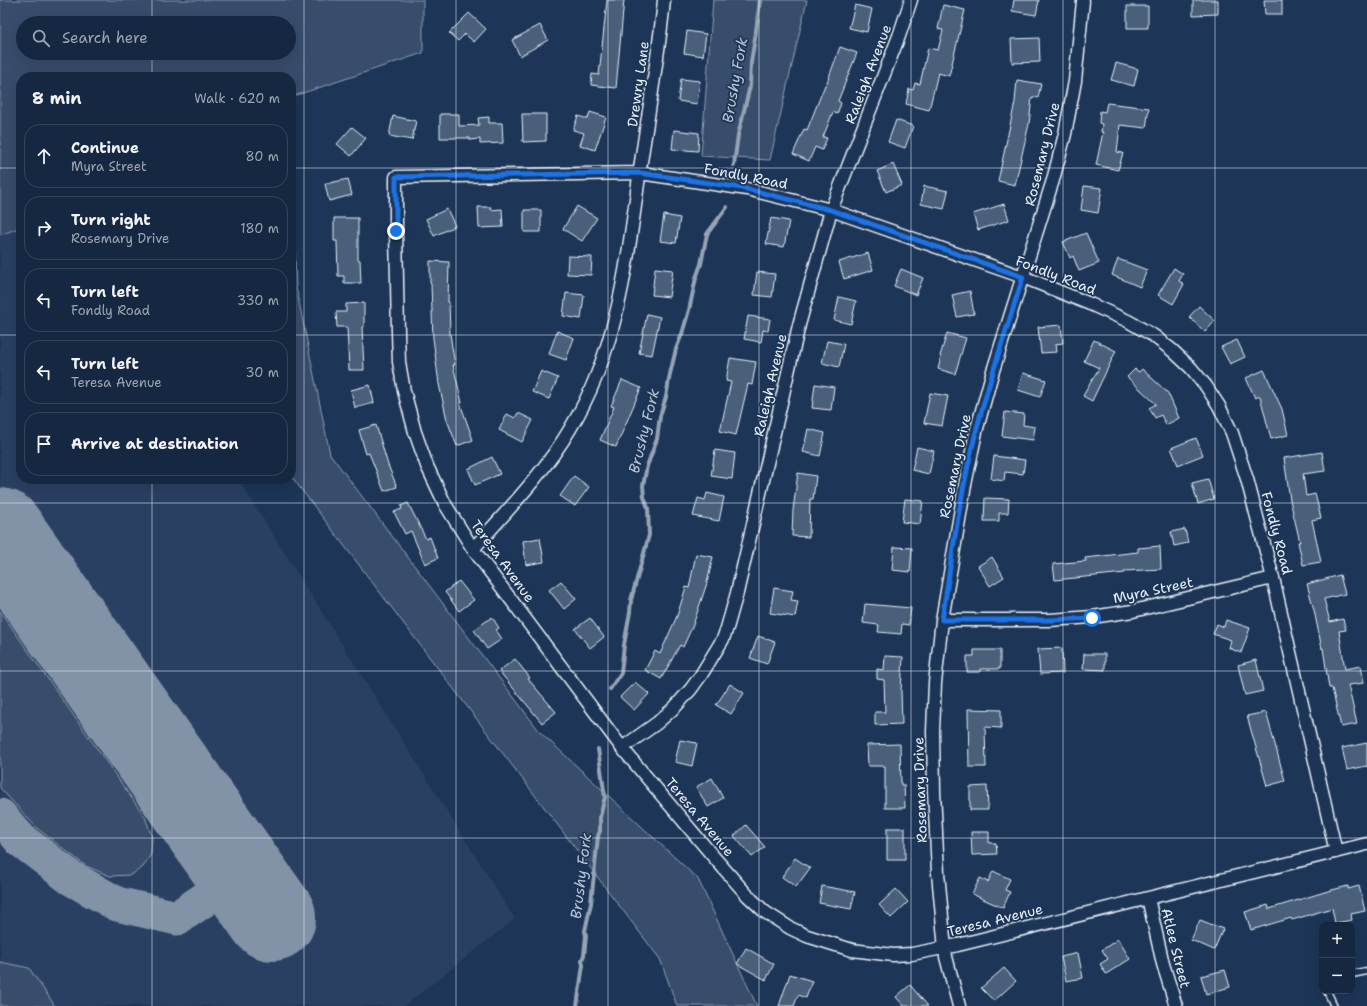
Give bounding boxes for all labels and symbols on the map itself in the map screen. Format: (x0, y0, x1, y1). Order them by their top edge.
street label: Raleigh Avenue (841, 22, 895, 126)
water label: Brushy Fork (718, 35, 752, 124)
street label: Drewry Lane (623, 40, 653, 128)
street label: Rosemary Drive (1020, 100, 1064, 208)
street label: Fondly Road (703, 159, 790, 193)
route end (387, 222, 405, 240)
street label: Fondly Road (1013, 251, 1099, 299)
street label: Raleigh Avenue (749, 332, 791, 438)
water label: Brushy Fork (624, 386, 664, 475)
street label: Rosemary Drive (935, 412, 975, 520)
street label: Fondly Road (1257, 490, 1297, 576)
street label: Teresa Avenue (467, 516, 539, 606)
street label: Myra Street (1111, 573, 1195, 607)
route start (1083, 609, 1101, 627)
street label: Rosemary Drive (909, 737, 931, 843)
street label: Teresa Avenue (662, 774, 738, 860)
water label: Brushy Fork (566, 831, 596, 920)
street label: Teresa Avenue (945, 899, 1045, 941)
street label: Atlee Street (1157, 906, 1195, 990)

